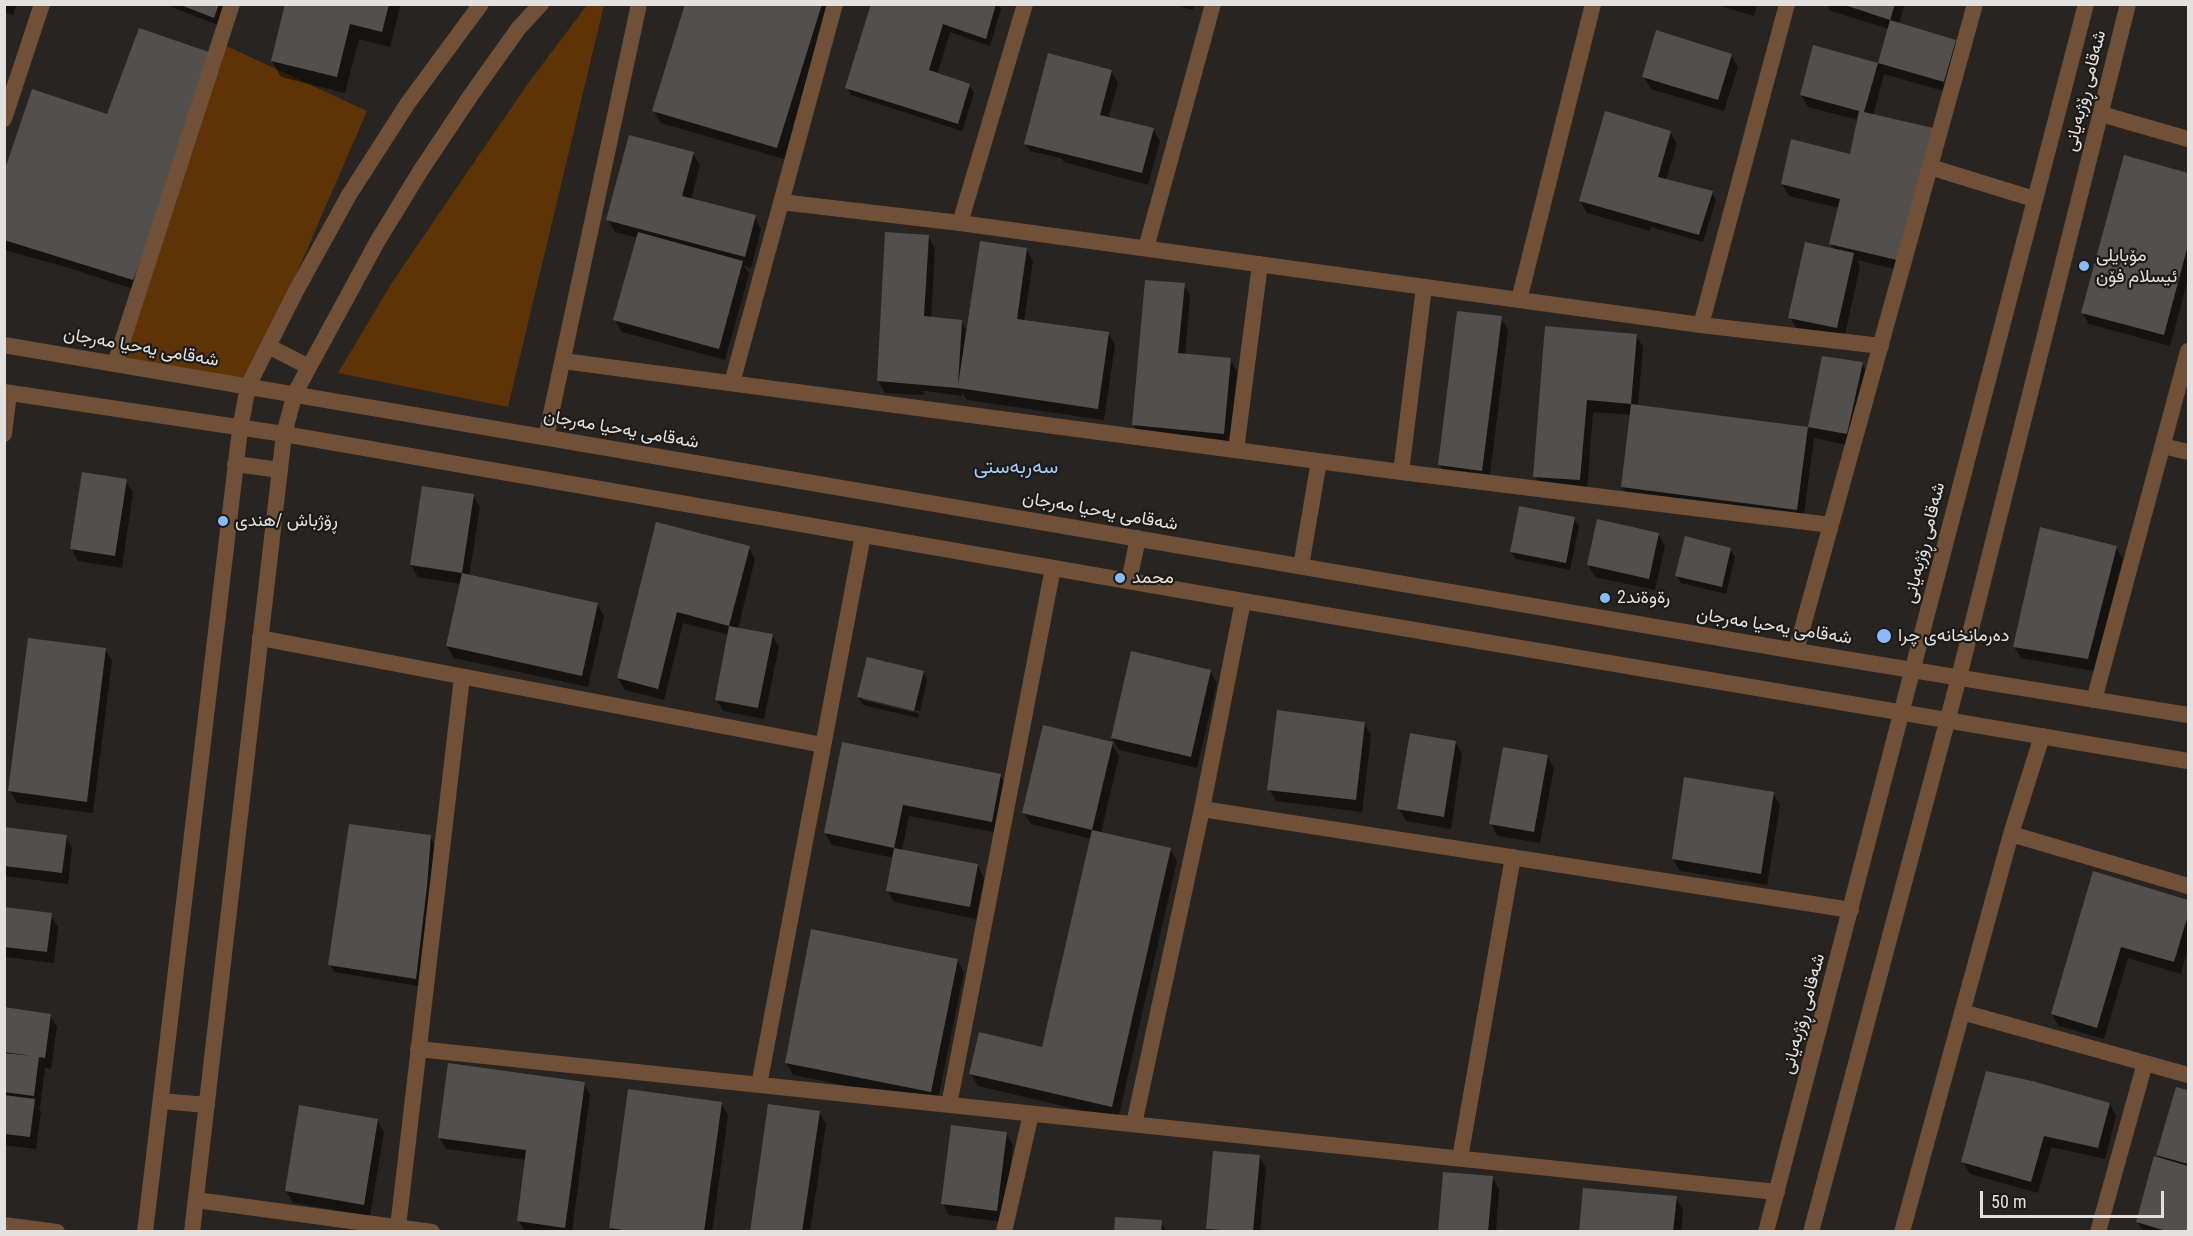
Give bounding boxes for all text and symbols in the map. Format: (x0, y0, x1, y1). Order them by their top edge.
street label: شەقامی ڕۆژبەیانی (2061, 28, 2111, 154)
place label: مۆبایلی ئیسلام فۆن (2096, 245, 2177, 288)
marker: مۆبایلی ئیسلام فۆن (2077, 259, 2091, 273)
street label: شەقامی یەحیا مەرجان (62, 324, 220, 372)
street label: شەقامی یەحیا مەرجان (542, 406, 700, 454)
district label: سه‌ربه‌ستی (974, 456, 1058, 480)
street label: شەقامی ڕۆژبەیانی (1900, 480, 1950, 606)
street label: شەقامی یەحیا مەرجان (1021, 488, 1179, 536)
place label: ڕۆژباش /ھندی (235, 510, 338, 532)
marker: ڕۆژباش /ھندی (216, 514, 230, 528)
place label: محمد (1132, 567, 1174, 589)
marker: محمد (1113, 571, 1127, 585)
place label: رةوةند2 (1617, 587, 1670, 609)
marker: رةوةند2 (1598, 591, 1612, 605)
street label: شەقامی یەحیا مەرجان (1695, 604, 1853, 650)
place label: دەرمانخانەی چرا (1898, 625, 2009, 647)
marker: دەرمانخانەی چرا (1875, 627, 1893, 645)
street label: شەقامی ڕۆژبەیانی (1778, 951, 1830, 1077)
scale bar (1983, 1179, 2168, 1217)
text: 50 m (1991, 1191, 2026, 1212)

